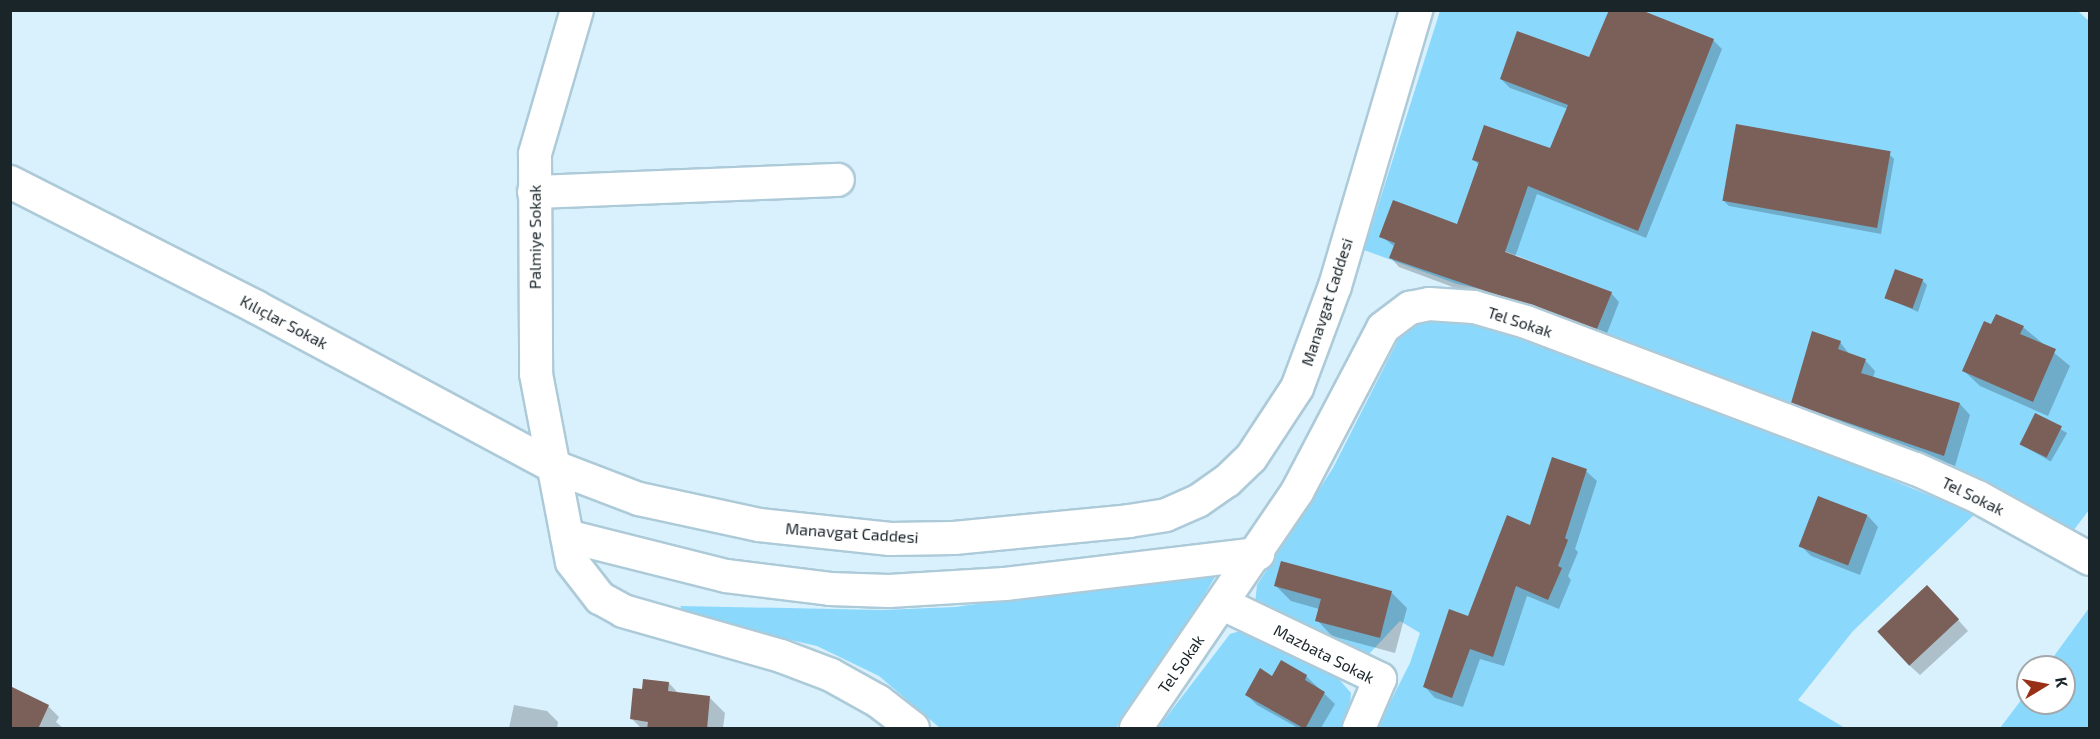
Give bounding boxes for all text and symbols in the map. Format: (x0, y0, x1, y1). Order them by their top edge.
street label: Palmiye Sokak (525, 185, 545, 289)
street label: Manavgat Caddesi (1297, 236, 1357, 368)
street label: Kılıçlar Sokak (237, 291, 331, 353)
street label: Tel Sokak (1485, 302, 1555, 342)
street label: Tel Sokak (1938, 473, 2008, 519)
street label: Manavgat Caddesi (785, 519, 919, 547)
street label: Mazbata Sokak (1270, 620, 1378, 688)
street label: Tel Sokak (1154, 631, 1208, 697)
north arrow (2016, 655, 2076, 715)
text: K (2052, 675, 2072, 689)

